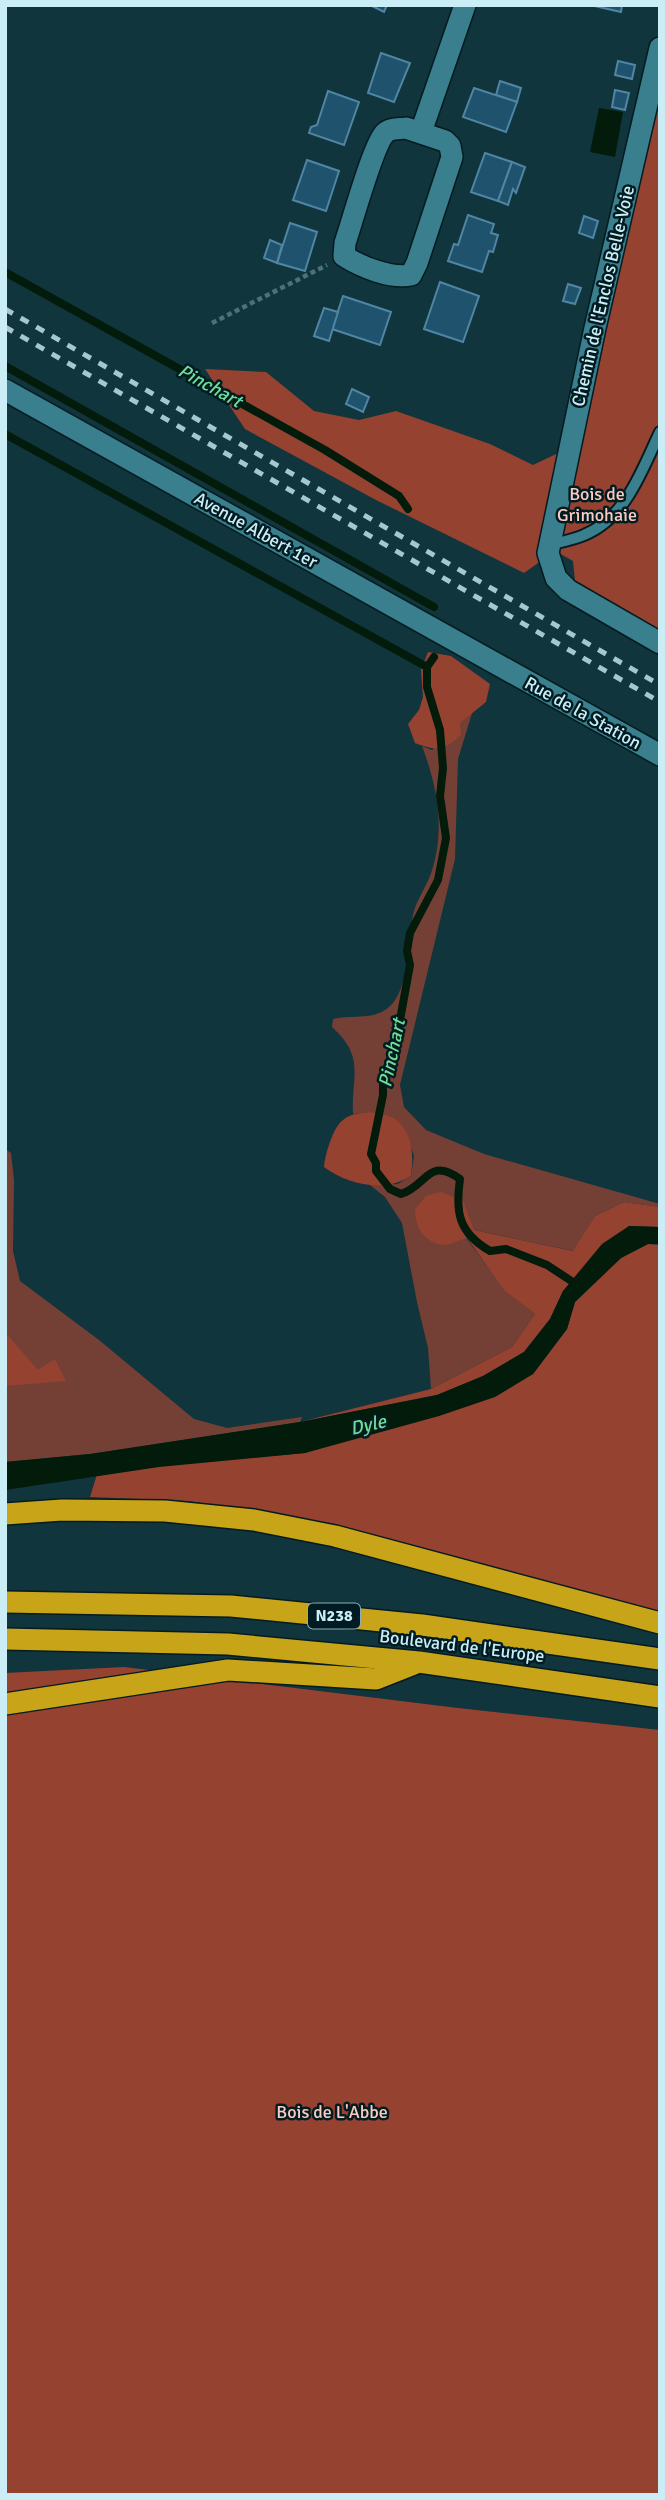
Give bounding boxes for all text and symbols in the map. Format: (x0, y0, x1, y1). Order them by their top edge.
street label: Chemin de l'Enclos Belle-Voie (567, 183, 639, 409)
water label: Pinchart (174, 359, 248, 414)
park label: Bois de Grimohaie (557, 483, 637, 526)
street label: Avenue Albert 1er (191, 487, 322, 573)
street label: Rue de la Station (521, 672, 645, 754)
water label: Pinchart (373, 1014, 411, 1089)
water label: Dyle (348, 1409, 390, 1441)
road number: N238 (308, 1604, 360, 1628)
street label: Boulevard de l'Europe (378, 1625, 546, 1667)
park label: Bois de L'Abbe (276, 2101, 388, 2123)

